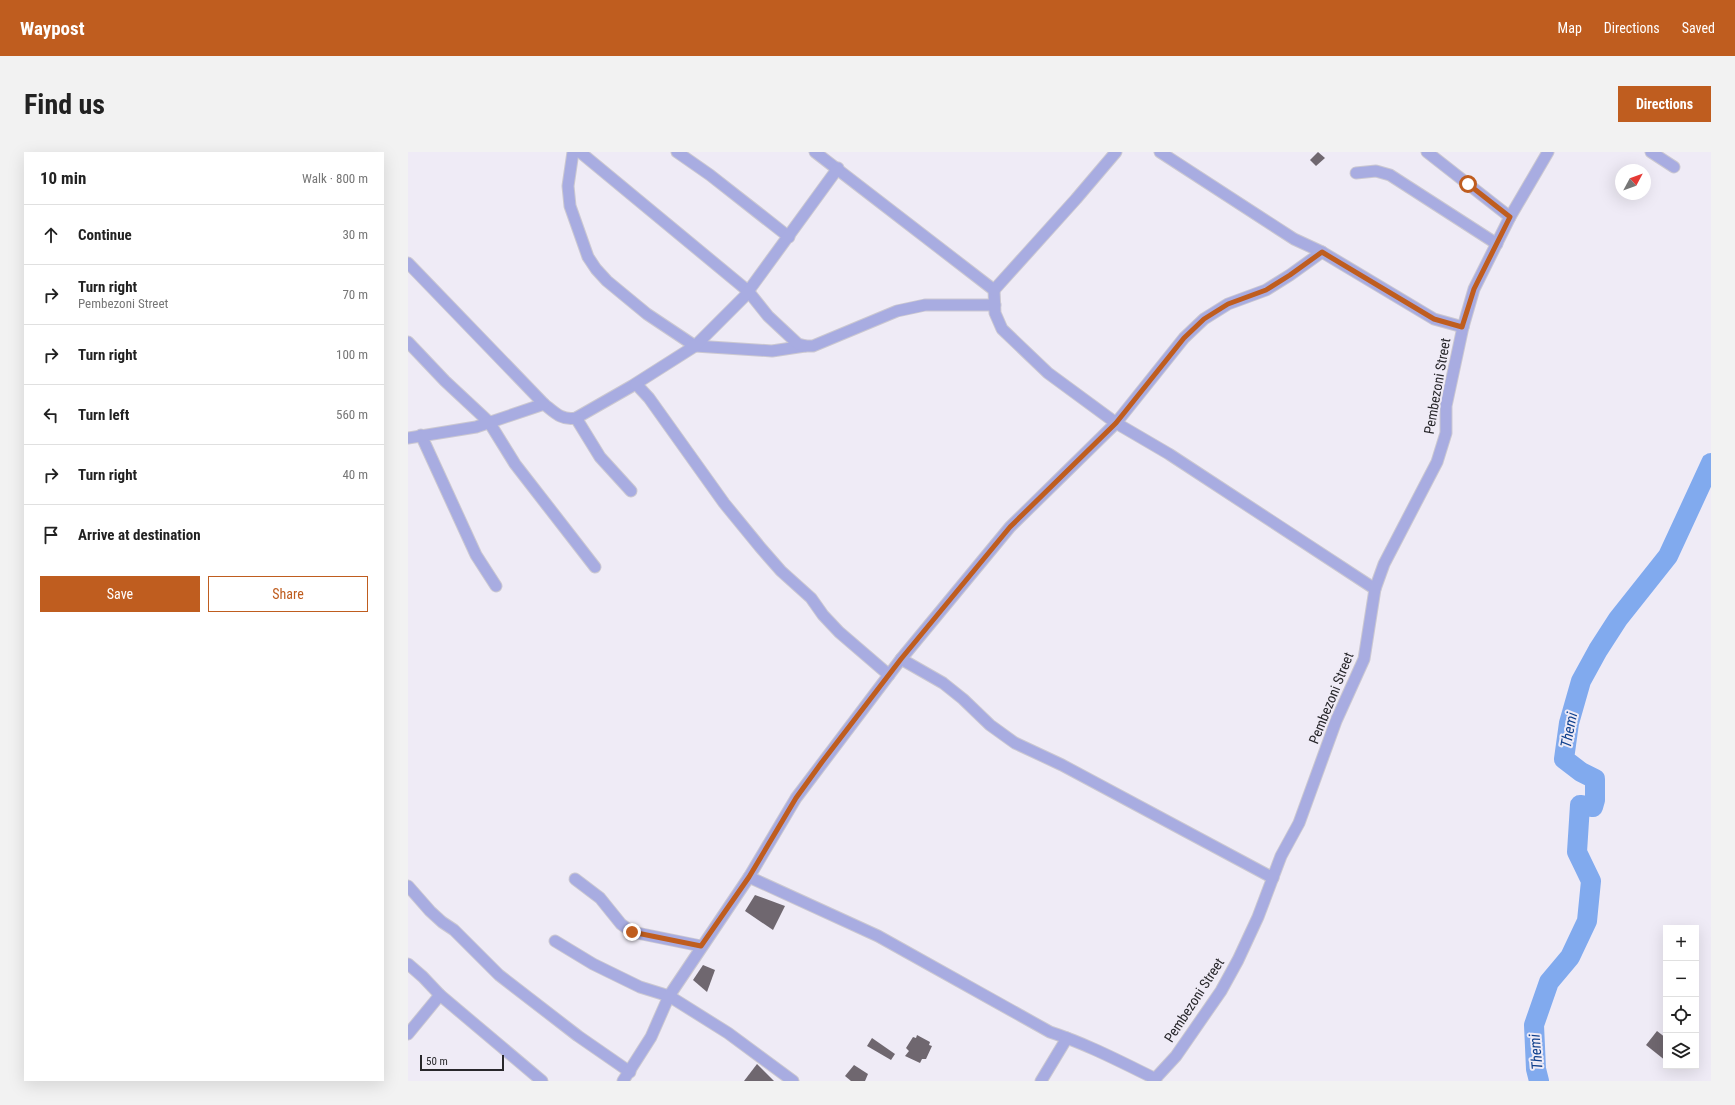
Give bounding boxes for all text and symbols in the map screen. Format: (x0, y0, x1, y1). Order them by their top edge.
text: Waypost (20, 17, 85, 40)
text: Map (1558, 20, 1582, 36)
text: Directions (1604, 20, 1660, 36)
text: Saved (1682, 20, 1715, 36)
button: Directions (1618, 86, 1711, 122)
text: Find us (24, 88, 105, 121)
north arrow (1615, 164, 1651, 200)
text: 10 min (40, 168, 86, 188)
text: Walk · 800 m (302, 171, 368, 186)
route start (1459, 175, 1477, 193)
icon: ahead (40, 224, 62, 246)
text: Continue (78, 226, 132, 244)
text: 30 m (342, 227, 368, 242)
text: Turn right (78, 278, 137, 296)
icon: right (40, 284, 62, 306)
text: 70 m (342, 287, 368, 302)
text: Pembezoni Street (78, 296, 168, 311)
street label: Pembezoni Street (1421, 337, 1453, 435)
icon: right (40, 344, 62, 366)
text: Turn right (78, 346, 137, 364)
text: 100 m (336, 347, 368, 362)
icon: left (40, 404, 62, 426)
text: Turn left (78, 406, 129, 424)
text: 560 m (336, 407, 368, 422)
icon: right (40, 464, 62, 486)
text: Turn right (78, 466, 137, 484)
text: 40 m (342, 467, 368, 482)
icon: arrive (40, 524, 62, 546)
text: Arrive at destination (78, 526, 201, 544)
button: Save (40, 576, 200, 612)
button: Share (208, 576, 368, 612)
street label: Pembezoni Street (1305, 650, 1357, 746)
water label: Themi (1557, 710, 1581, 749)
route end (623, 923, 641, 941)
map controls (1663, 925, 1699, 1069)
button: + (1663, 925, 1699, 961)
street label: Pembezoni Street (1161, 955, 1227, 1045)
button: − (1663, 961, 1699, 997)
button: locate (1663, 997, 1699, 1033)
water label: Themi (1525, 1033, 1547, 1071)
button: layers (1663, 1033, 1699, 1069)
scale bar (420, 1053, 504, 1072)
text: 50 m (426, 1055, 448, 1068)

